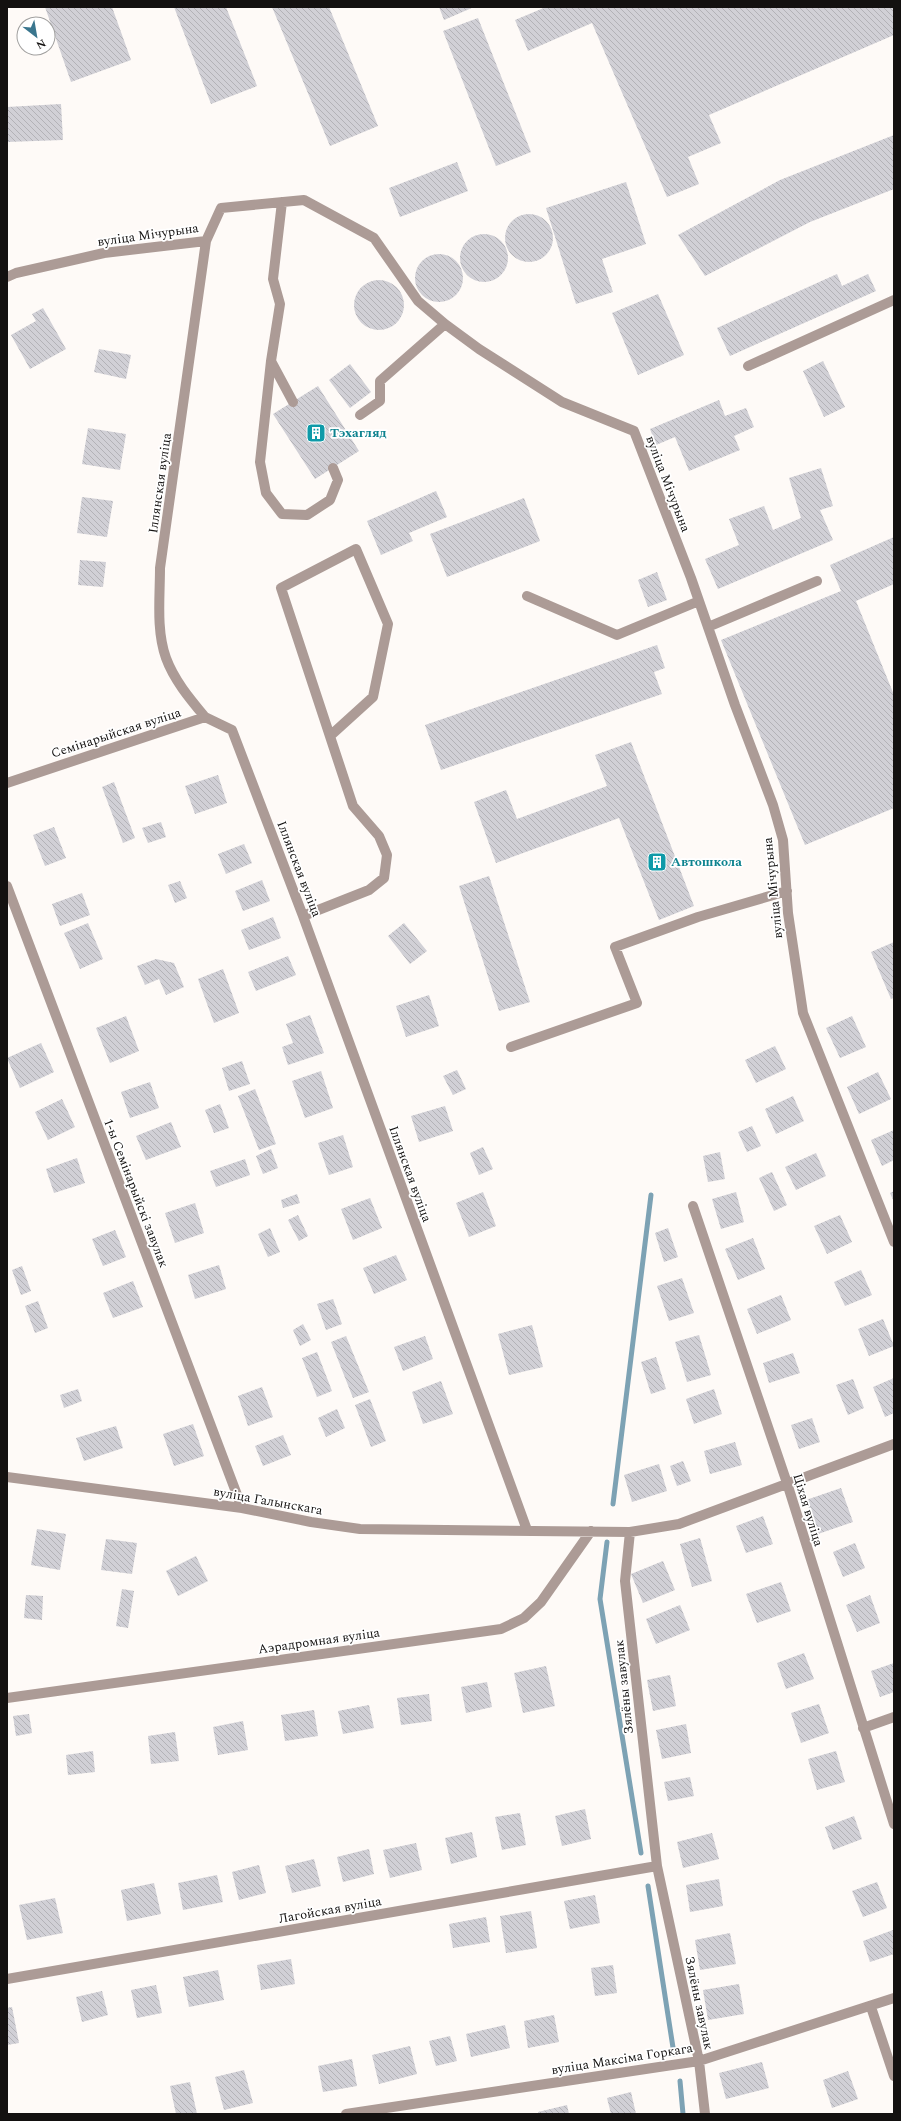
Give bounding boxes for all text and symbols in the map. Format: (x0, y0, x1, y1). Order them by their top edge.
north arrow (16, 16, 56, 56)
text: N (33, 35, 49, 54)
street label: вуліца Мічурына (96, 218, 201, 252)
building icon: Тэхагляд (305, 422, 327, 444)
place label: Тэхагляд (330, 423, 387, 443)
street label: Іллянская вуліца (143, 431, 177, 535)
street label: вуліца Мічурына (640, 433, 696, 536)
street label: Семінарыйская вуліца (48, 702, 184, 763)
street label: Іллянская вуліца (271, 818, 327, 921)
street label: вуліца Мічурына (758, 836, 788, 940)
building icon: Автошкола (646, 851, 668, 873)
place label: Автошкола (671, 852, 742, 872)
street label: 1-ы Семінарыйскі завулак (98, 1115, 174, 1271)
street label: Іллянская вуліца (383, 1123, 437, 1226)
street label: Ціхая вуліца (787, 1471, 829, 1549)
street label: вуліца Галынскага (212, 1482, 325, 1521)
street label: Аэрадромная вуліца (257, 1622, 382, 1659)
street label: Зялёны завулак (609, 1639, 639, 1735)
street label: Лагойская вуліца (277, 1891, 384, 1929)
street label: Зялёны завулак (679, 1954, 719, 2052)
street label: вуліца Максіма Горкага (550, 2038, 695, 2080)

